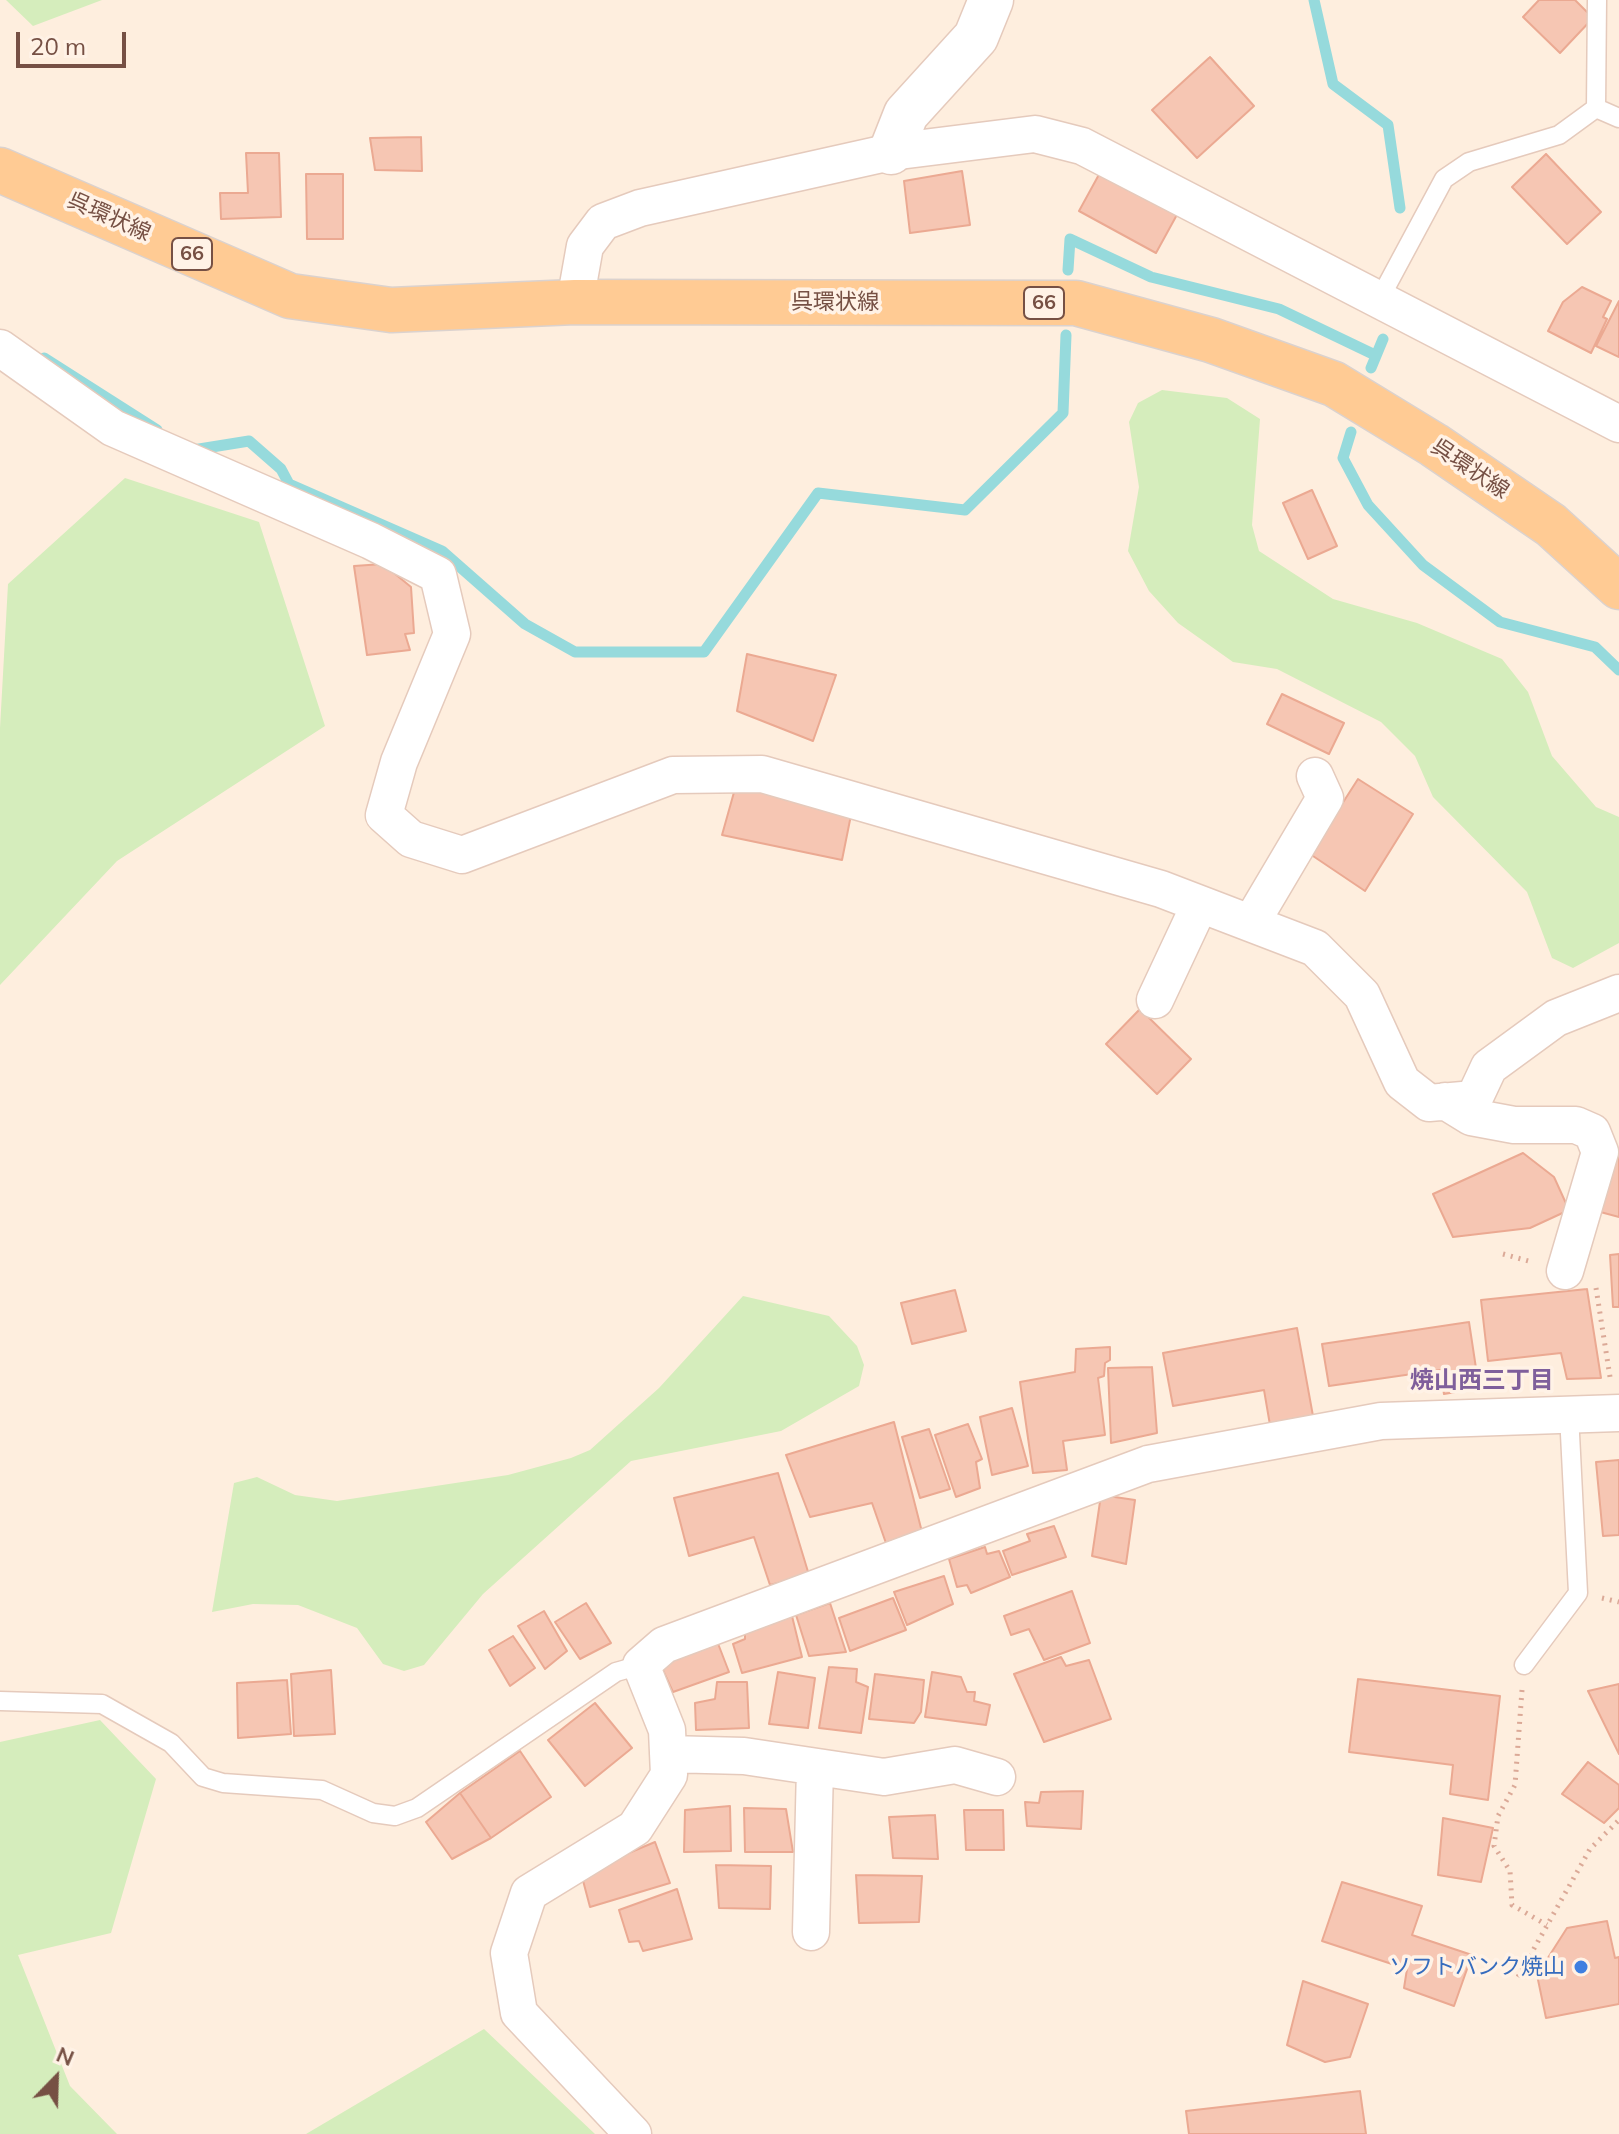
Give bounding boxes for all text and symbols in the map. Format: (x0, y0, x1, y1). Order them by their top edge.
scale bar (20, 16, 130, 66)
text: 20 m (30, 31, 86, 61)
street label: 呉環状線 (63, 187, 155, 247)
road number: 66 (172, 238, 212, 270)
road number: 66 (1024, 287, 1064, 319)
street label: 呉環状線 (791, 289, 879, 315)
street label: 呉環状線 (1426, 433, 1514, 505)
district label: 焼山西三丁目 (1410, 1367, 1554, 1395)
place label: ソフトバンク焼山 (1389, 1954, 1565, 1980)
marker: ソフトバンク焼山 (1572, 1958, 1590, 1976)
north arrow (16, 2038, 96, 2118)
text: N (52, 2040, 78, 2072)

